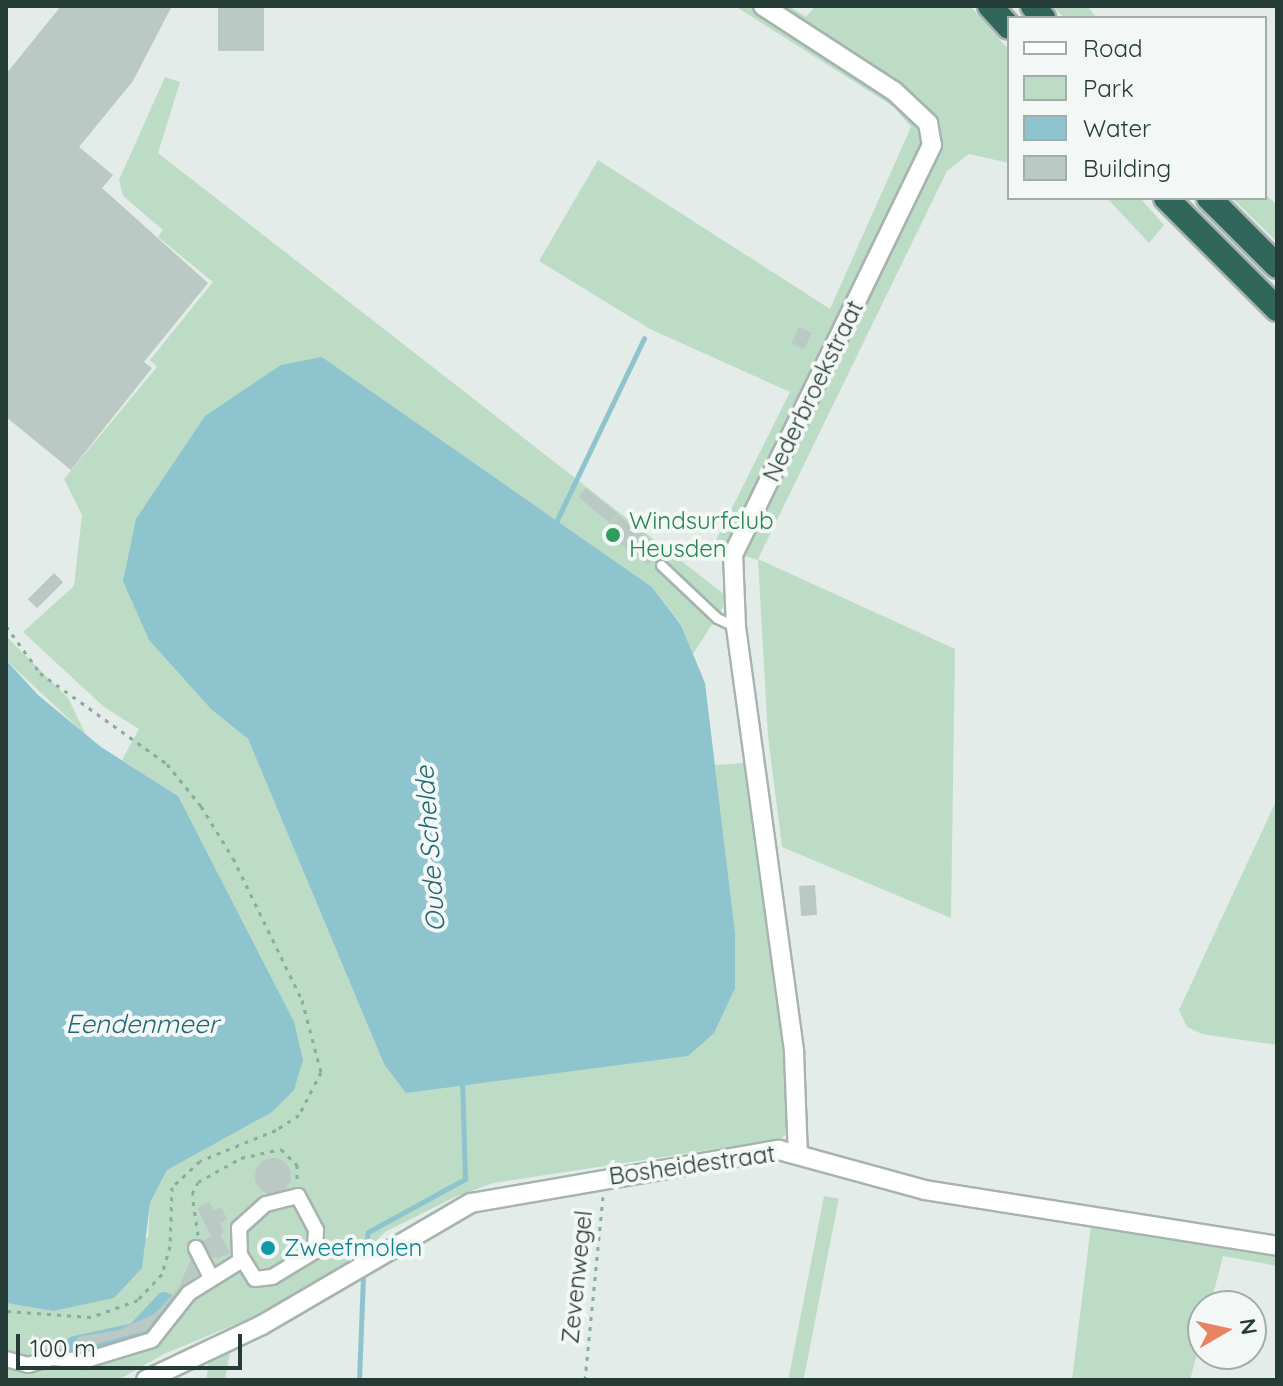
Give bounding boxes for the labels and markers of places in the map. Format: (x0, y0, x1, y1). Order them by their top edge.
place label: Windsurfclub Heusden (629, 507, 774, 563)
marker: Windsurfclub Heusden (604, 526, 622, 544)
place label: Zweefmolen (284, 1234, 422, 1262)
marker: Zweefmolen (259, 1239, 277, 1257)

